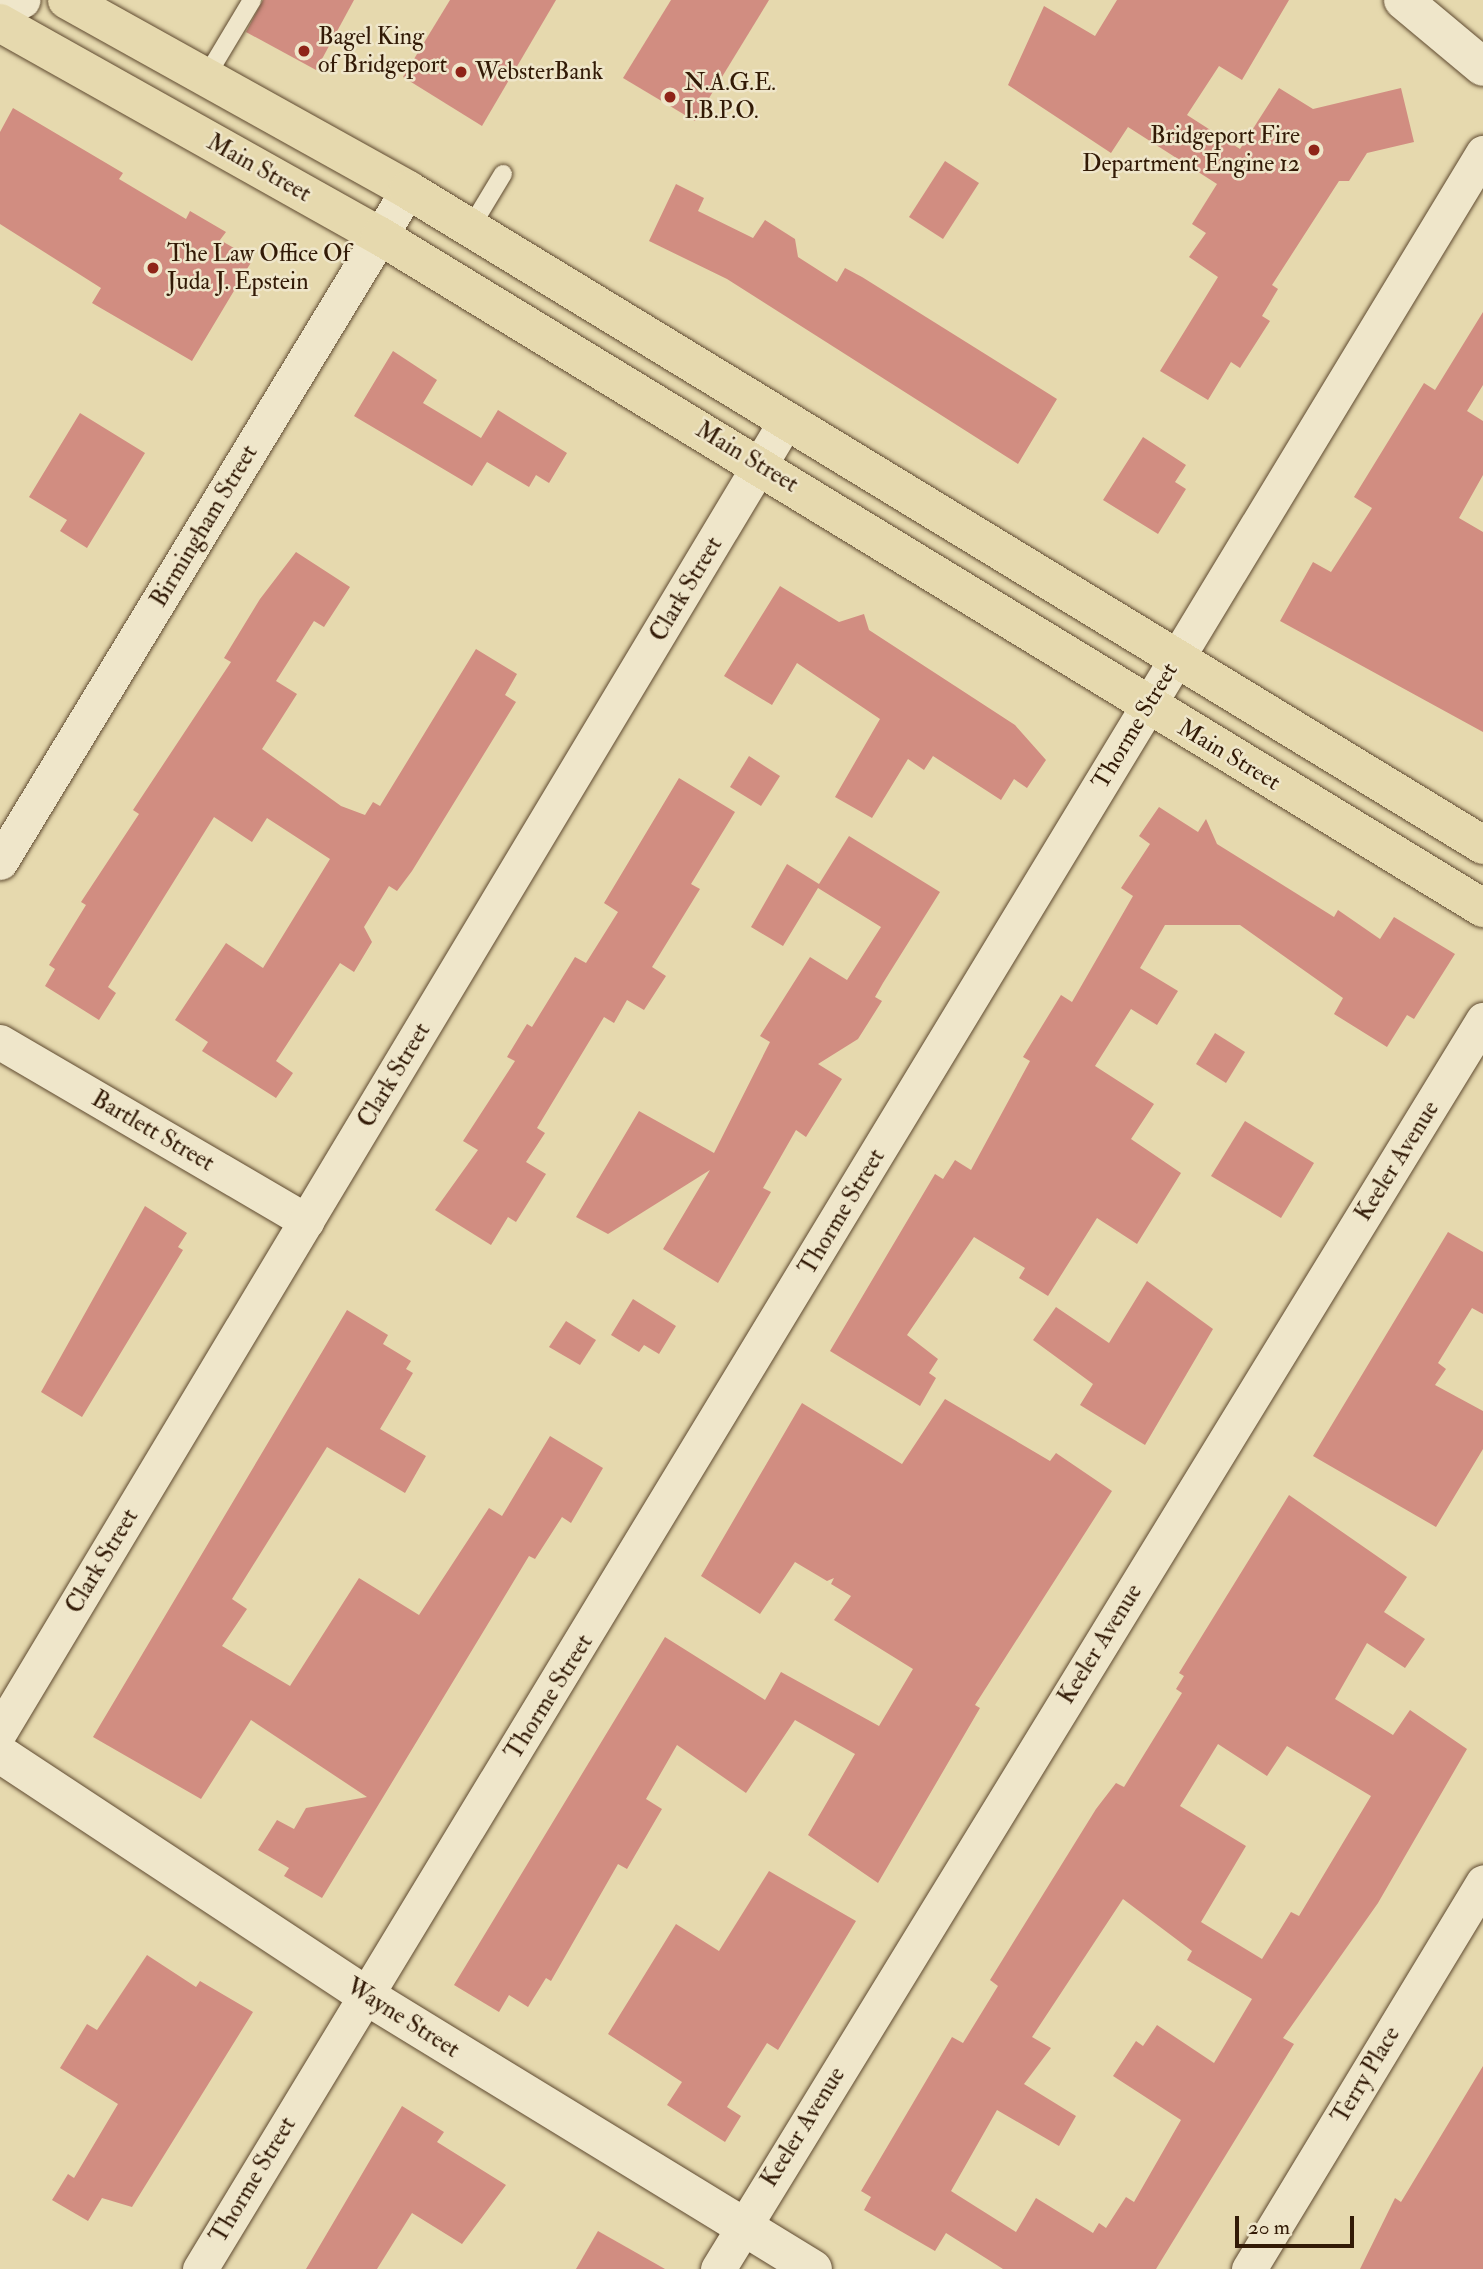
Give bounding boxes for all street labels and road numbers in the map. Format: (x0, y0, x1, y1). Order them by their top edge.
street label: Main Street (202, 128, 316, 208)
street label: Main Street (690, 415, 804, 499)
street label: Birmingham Street (144, 440, 264, 612)
street label: Clark Street (644, 532, 728, 646)
street label: Thorme Street (1086, 658, 1184, 794)
street label: Main Street (1172, 713, 1286, 797)
street label: Clark Street (352, 1018, 436, 1132)
street label: Bartlett Street (87, 1084, 219, 1178)
street label: Keeler Avenue (1349, 1096, 1445, 1226)
street label: Thorme Street (793, 1144, 891, 1280)
street label: Clark Street (60, 1504, 144, 1618)
street label: Keeler Avenue (1052, 1579, 1148, 1709)
street label: Thorme Street (499, 1629, 599, 1765)
street label: Wayne Street (341, 1972, 465, 2064)
street label: Terry Place (1326, 2021, 1406, 2129)
street label: Keeler Avenue (755, 2062, 851, 2192)
street label: Thorme Street (204, 2112, 302, 2248)

